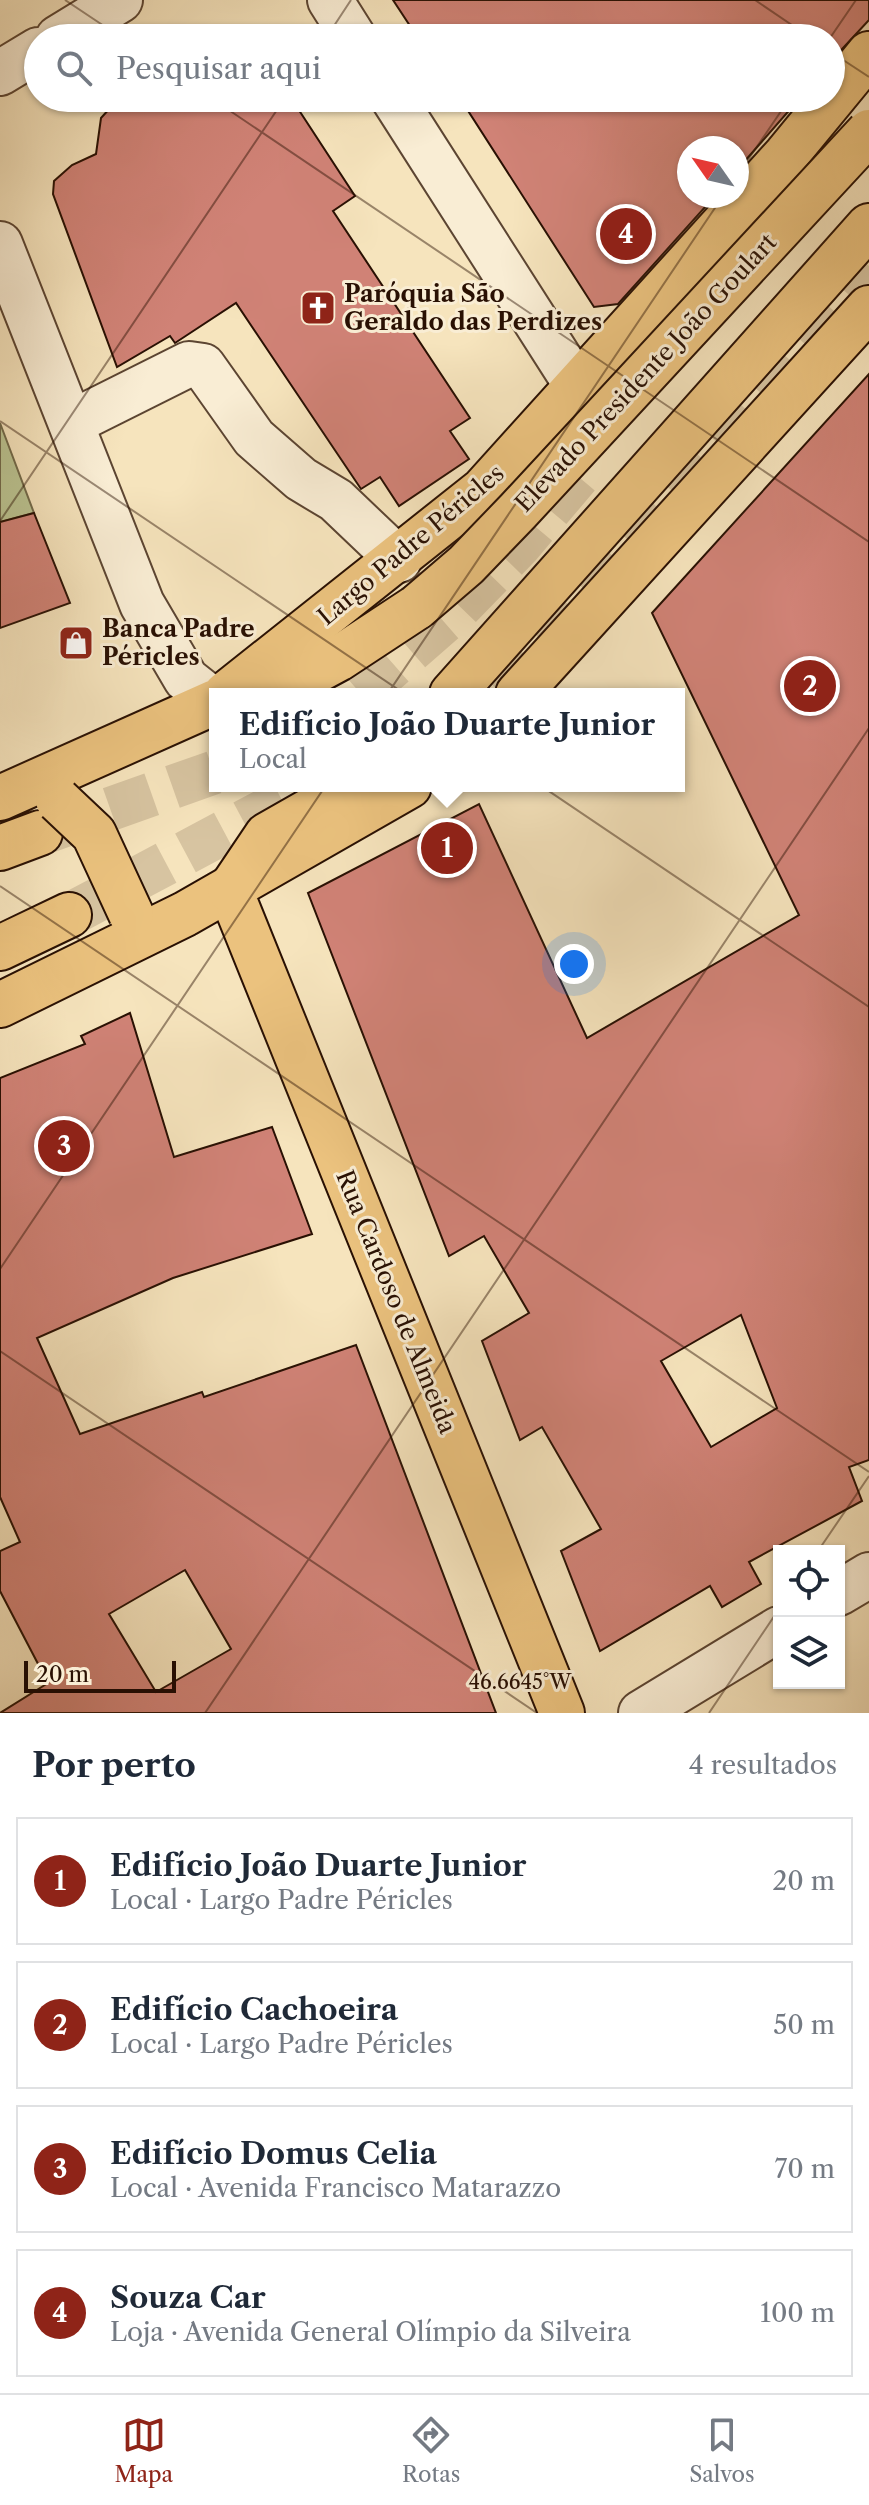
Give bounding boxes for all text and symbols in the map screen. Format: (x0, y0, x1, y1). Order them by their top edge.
search box (24, 24, 845, 112)
icon: search (52, 46, 96, 90)
text: Pesquisar aqui (116, 50, 321, 87)
north arrow (677, 136, 749, 208)
pin: 4 (600, 204, 652, 264)
street label: Elevado Presidente João Goulart (509, 227, 783, 518)
place label: Paróquia São Geraldo das Perdizes (344, 279, 602, 336)
church icon: Paróquia São Geraldo das Perdizes (299, 289, 337, 327)
street label: Largo Padre Péricles (312, 458, 510, 631)
place label: Banca Padre Péricles (102, 614, 255, 671)
shop icon: Banca Padre Péricles (57, 624, 95, 662)
pin: 2 (784, 656, 836, 716)
popup (209, 688, 685, 792)
text: Edifício João Duarte Junior (239, 706, 655, 743)
text: Local (239, 743, 307, 775)
pin: 1 (421, 818, 473, 878)
your location (554, 944, 594, 984)
pin: 3 (38, 1116, 90, 1176)
street label: Rua Cardoso de Almeida (330, 1166, 463, 1438)
map controls (773, 1545, 845, 1689)
button: locate (773, 1545, 845, 1617)
button: layers (773, 1617, 845, 1689)
scale bar (24, 1657, 176, 1693)
text: 20 m (36, 1661, 89, 1688)
text: 46.6645°W (469, 1670, 573, 1694)
text: Por perto (32, 1744, 196, 1786)
text: 4 resultados (689, 1749, 837, 1781)
text: Edifício João Duarte Junior (110, 1847, 526, 1884)
text: 1 (54, 1865, 66, 1897)
text: 20 m (772, 1865, 835, 1897)
text: Local · Largo Padre Péricles (110, 1884, 453, 1916)
text: Edifício Cachoeira (110, 1991, 398, 2028)
text: 2 (52, 2009, 68, 2041)
text: 50 m (773, 2009, 835, 2041)
text: Local · Largo Padre Péricles (110, 2028, 453, 2060)
text: Edifício Domus Celia (110, 2135, 437, 2172)
text: 3 (53, 2153, 67, 2185)
text: 70 m (775, 2153, 835, 2185)
text: Local · Avenida Francisco Matarazzo (110, 2172, 561, 2204)
text: Souza Car (110, 2279, 266, 2316)
text: 4 (52, 2297, 68, 2329)
text: 100 m (760, 2297, 835, 2329)
text: Loja · Avenida General Olímpio da Silveira (110, 2316, 631, 2348)
tab: Mapa (114, 2413, 173, 2488)
tab: Rotas (402, 2413, 460, 2488)
tab: Salvos (689, 2413, 755, 2488)

